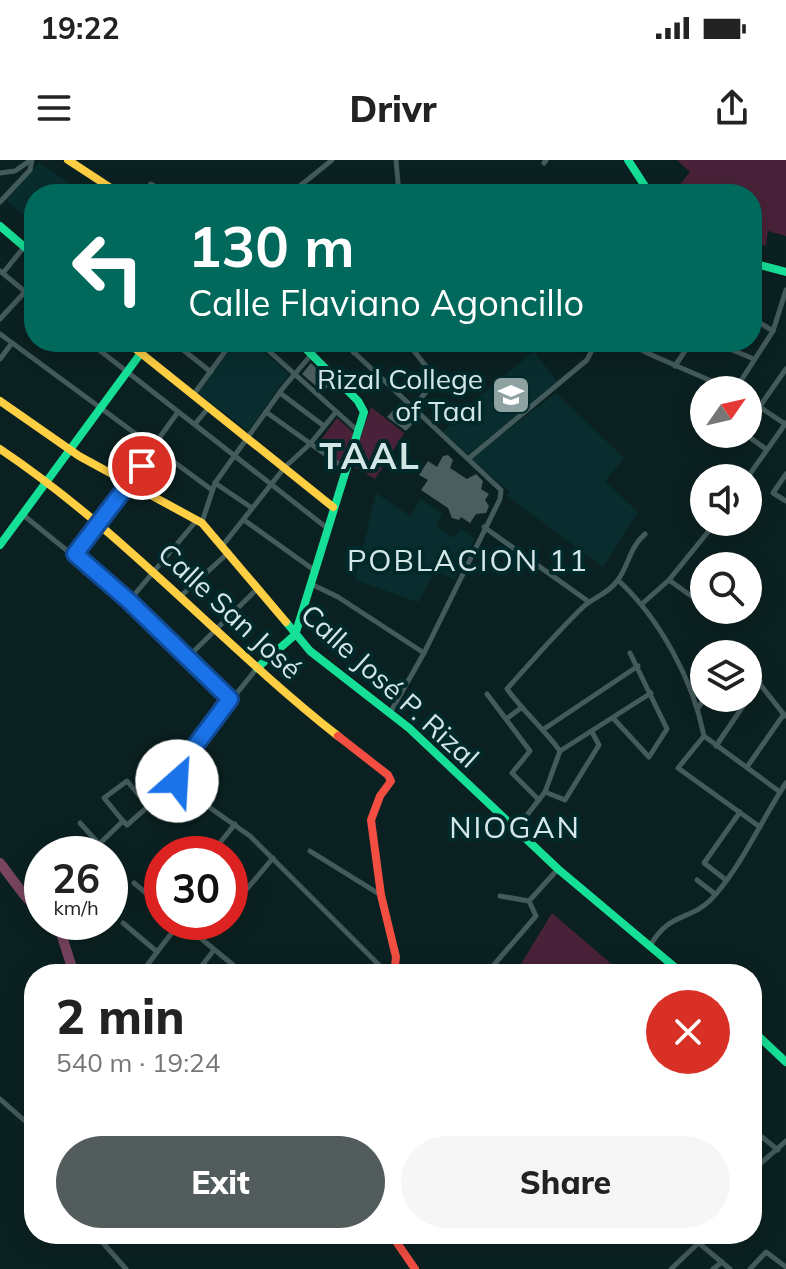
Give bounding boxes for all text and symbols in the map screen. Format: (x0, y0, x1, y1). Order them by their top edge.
text: 19:22 (40, 9, 119, 47)
icon: menu (32, 86, 76, 130)
text: Drivr (349, 86, 437, 131)
icon: share (710, 86, 754, 130)
text: 130 m (188, 211, 355, 281)
icon: left (56, 216, 160, 320)
text: Calle Flaviano Agoncillo (188, 280, 584, 325)
place label: Rizal College of Taal (317, 361, 483, 428)
school or university icon: Rizal College of Taal (490, 374, 532, 416)
north arrow (690, 376, 762, 448)
map controls (690, 376, 762, 712)
pin (108, 432, 176, 500)
district label: TAAL (319, 433, 421, 478)
icon: arrive (120, 444, 164, 488)
button: sound (690, 464, 762, 536)
street label: Calle San José (151, 535, 309, 686)
district label: POBLACION 11 (347, 541, 589, 579)
button: search (690, 552, 762, 624)
street label: Calle José P. Rizal (294, 597, 487, 775)
button: layers (690, 640, 762, 712)
position arrow (135, 739, 219, 823)
district label: NIOGAN (449, 808, 581, 846)
speed limit sign: 30 (144, 836, 248, 940)
text: 26 (52, 853, 100, 903)
text: km/h (53, 895, 99, 920)
text: 2 min (56, 986, 185, 1046)
button: close (646, 990, 730, 1074)
text: 540 m · 19:24 (56, 1046, 220, 1079)
button: Exit (56, 1136, 385, 1228)
button: Share (401, 1136, 730, 1228)

